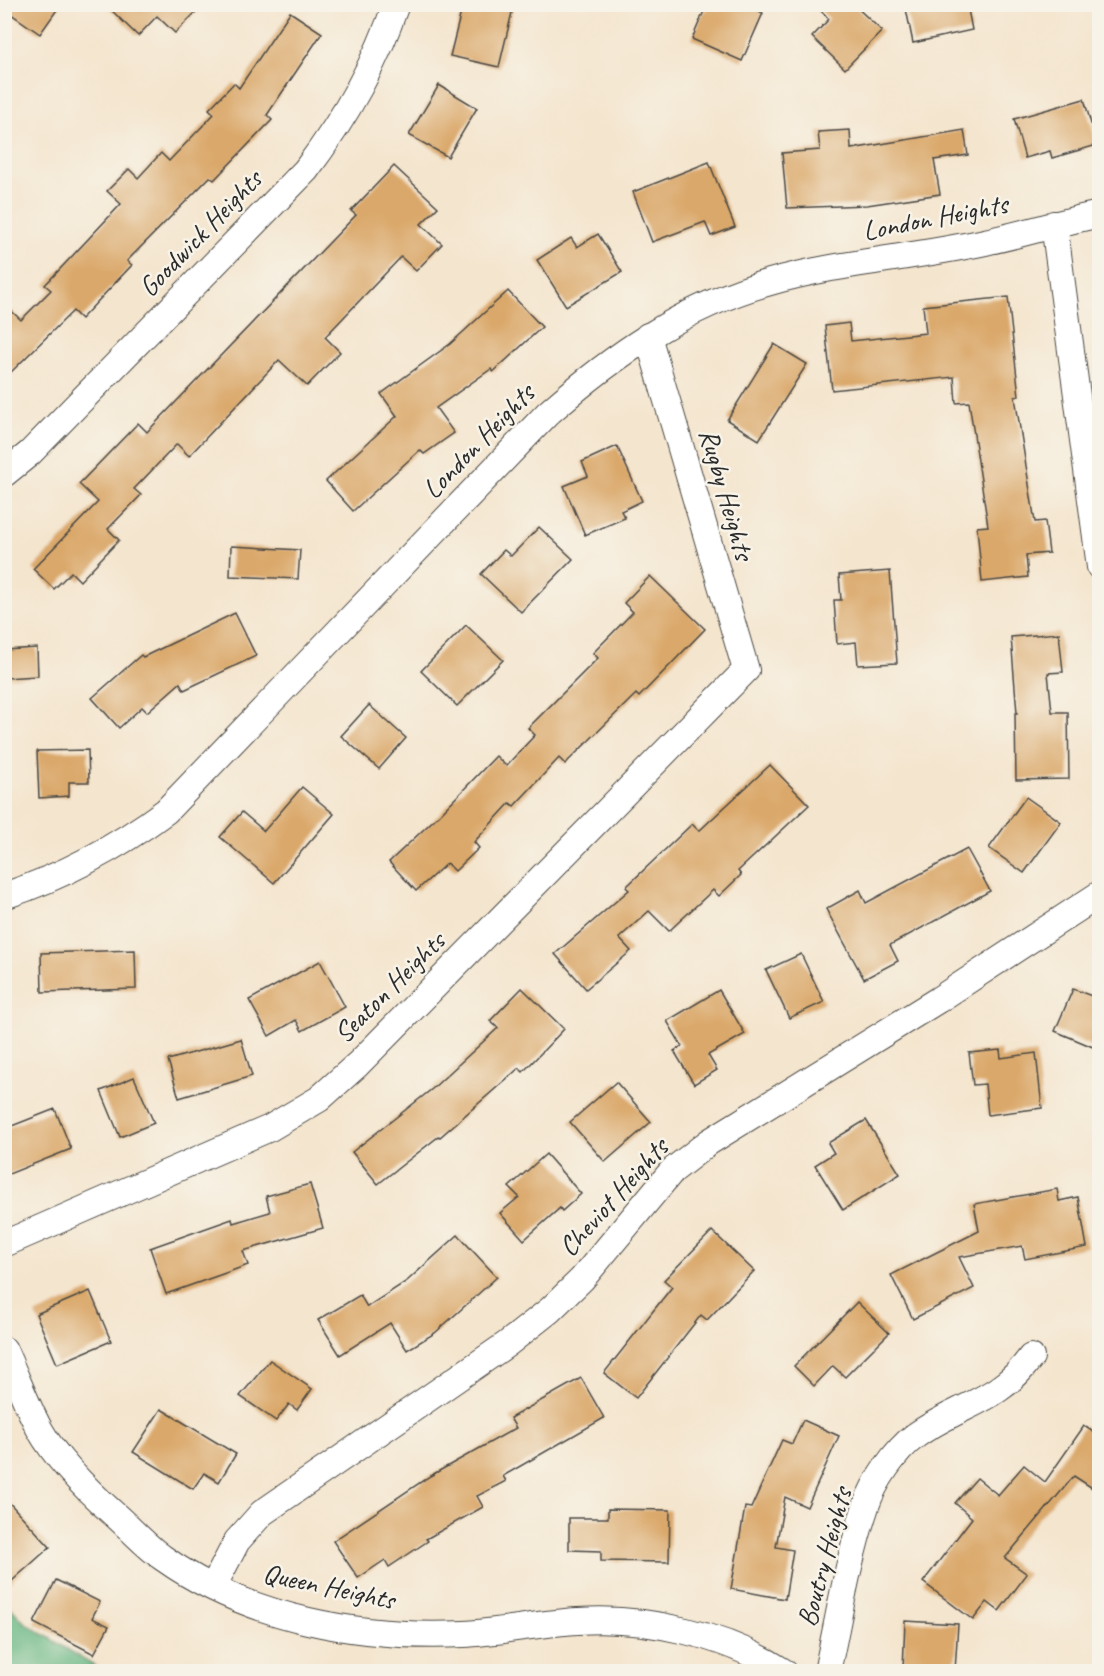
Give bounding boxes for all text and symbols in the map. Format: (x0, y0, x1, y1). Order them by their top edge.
street label: Goodwick Heights (131, 160, 271, 304)
street label: London Heights (860, 185, 1013, 248)
street label: London Heights (415, 374, 543, 506)
street label: Rugby Heights (692, 424, 763, 566)
street label: Seaton Heights (326, 922, 454, 1050)
street label: Cheviot Heights (551, 1129, 677, 1263)
street label: Boutry Heights (789, 1482, 860, 1630)
street label: Queen Heights (260, 1555, 400, 1618)

